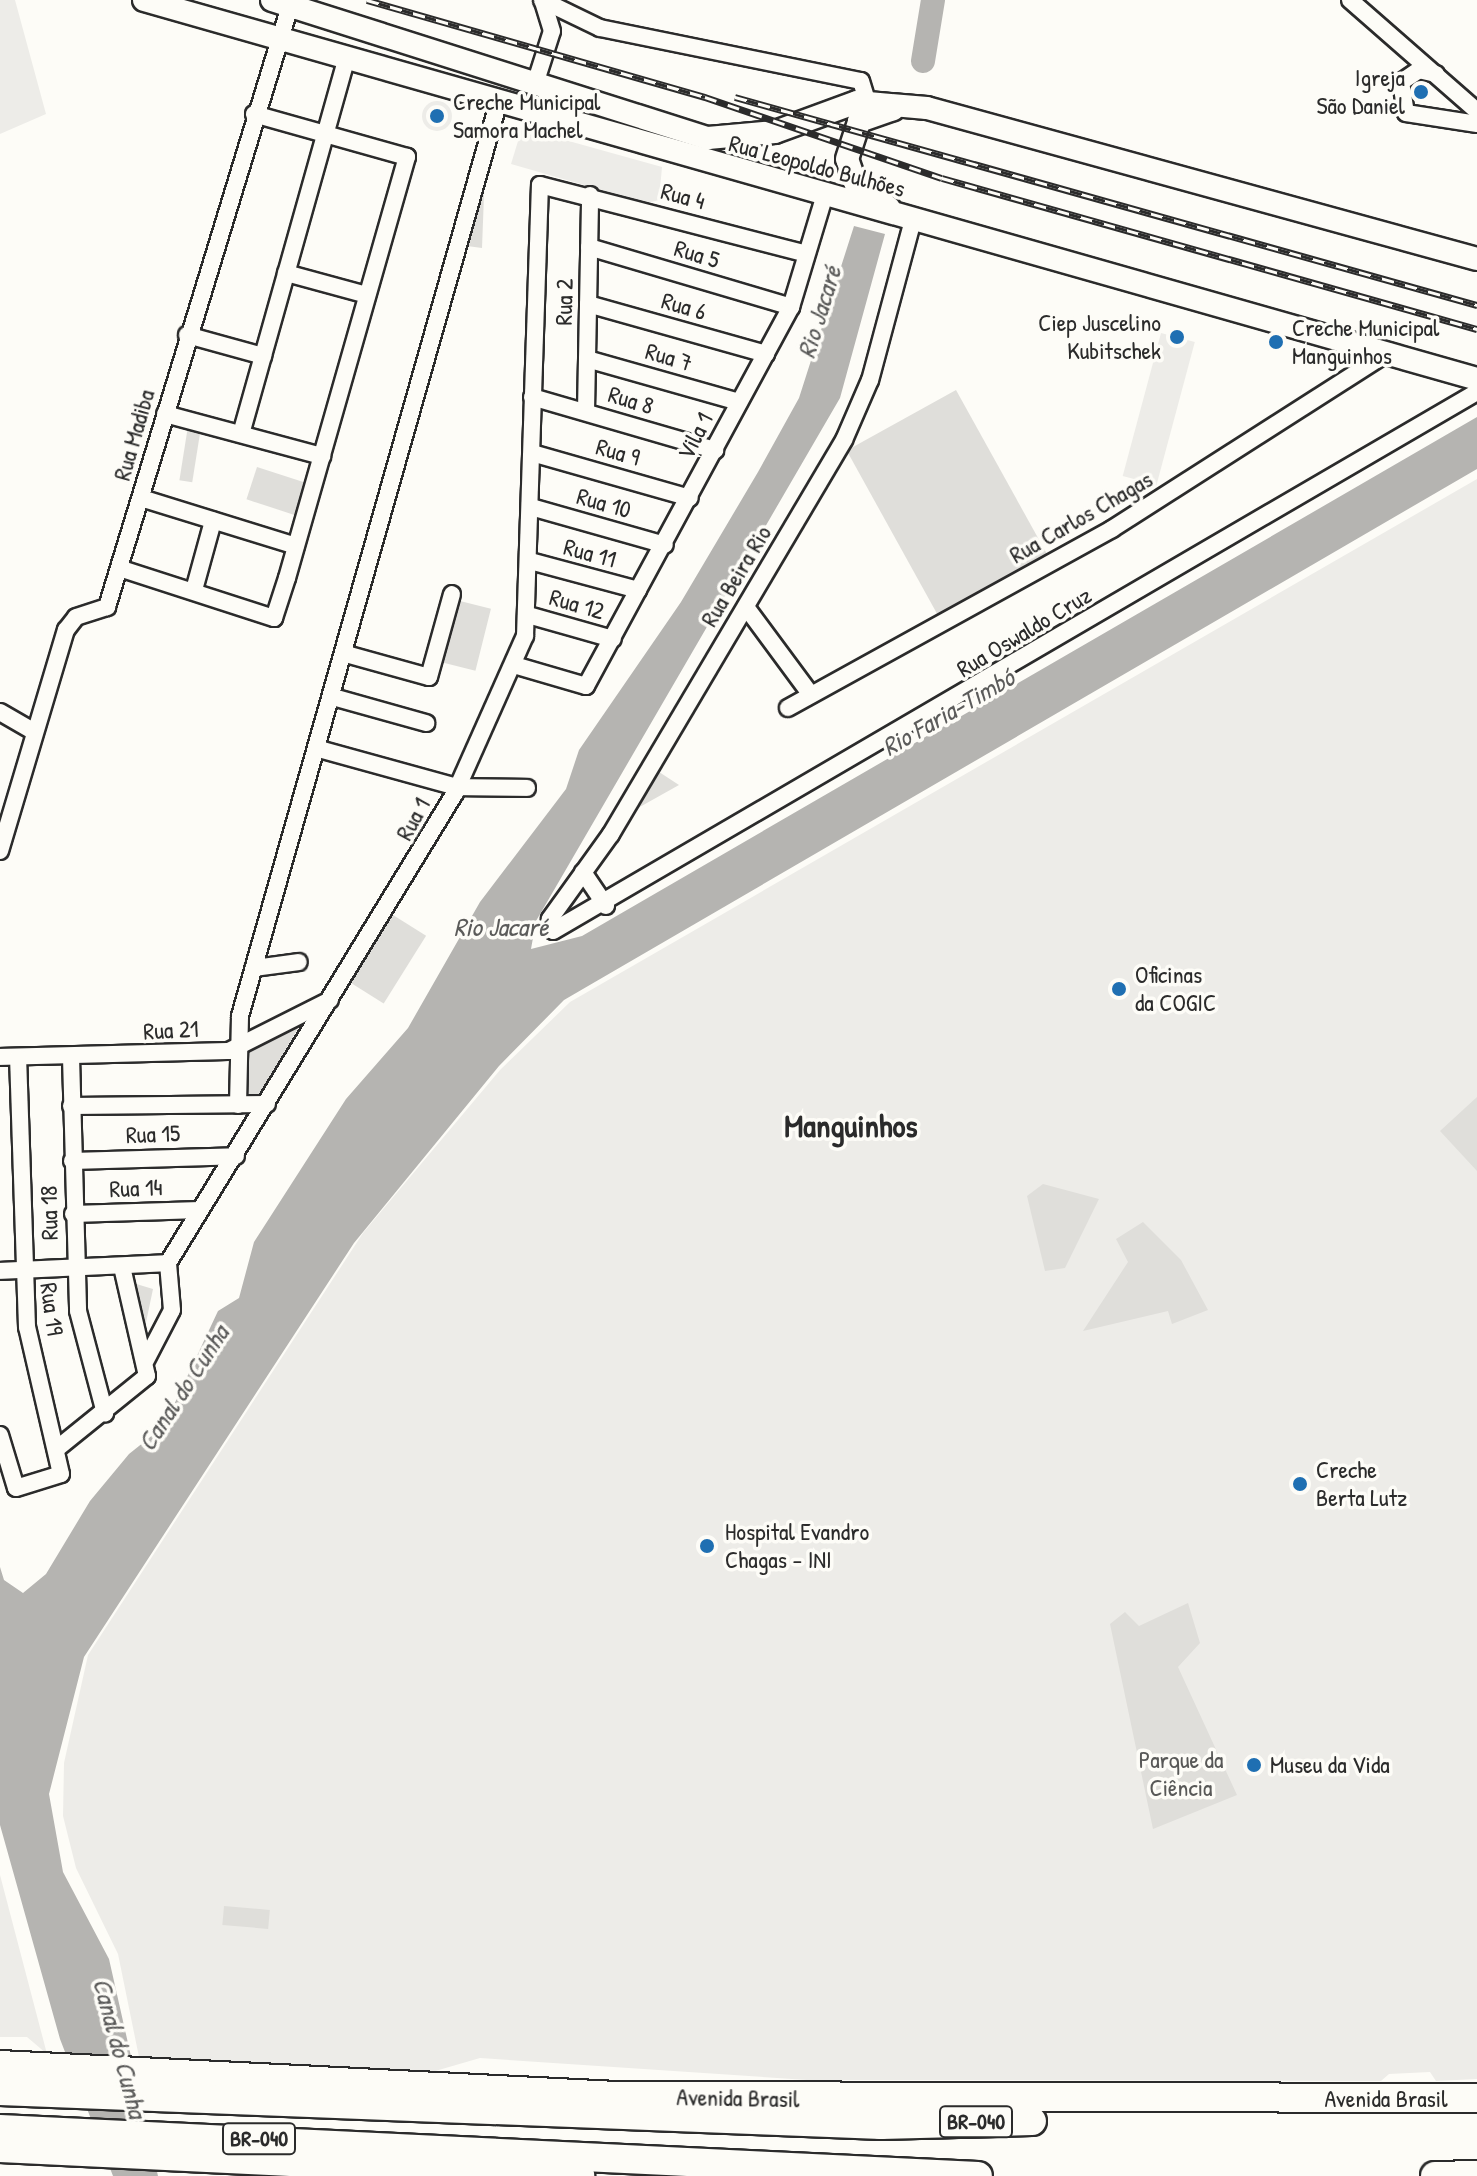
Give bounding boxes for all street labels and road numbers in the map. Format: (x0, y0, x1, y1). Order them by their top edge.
street label: Rua Leopoldo Bulhões (726, 129, 908, 203)
street label: Rua 4 (658, 176, 708, 216)
street label: Rua 5 (671, 234, 723, 274)
street label: Rua 2 (549, 278, 579, 326)
street label: Rua 6 (658, 286, 710, 326)
street label: Rua 7 (642, 337, 696, 377)
street label: Rua 8 (605, 380, 657, 420)
street label: Rua Madiba (107, 386, 161, 484)
street label: Vila 1 (671, 408, 719, 464)
street label: Rua 9 (593, 432, 643, 472)
street label: Rua Carlos Chagas (1005, 465, 1157, 569)
street label: Rua 10 (574, 482, 634, 524)
street label: Rua Beira Rio (695, 520, 777, 632)
street label: Rua 11 (561, 532, 619, 574)
street label: Rua Oswaldo Cruz (952, 581, 1096, 683)
street label: Rua 12 (546, 583, 608, 625)
street label: Rua 1 (390, 793, 436, 845)
street label: Rua 21 (143, 1014, 199, 1046)
street label: Rua 15 (125, 1119, 181, 1149)
street label: Rua 14 (109, 1173, 163, 1203)
street label: Rua 18 (34, 1185, 64, 1241)
street label: Rua 19 (34, 1281, 70, 1337)
street label: Avenida Brasil (676, 2083, 800, 2113)
street label: Avenida Brasil (1324, 2085, 1448, 2113)
road number: BR-040 (938, 2104, 1014, 2140)
road number: BR-040 (221, 2121, 297, 2157)

